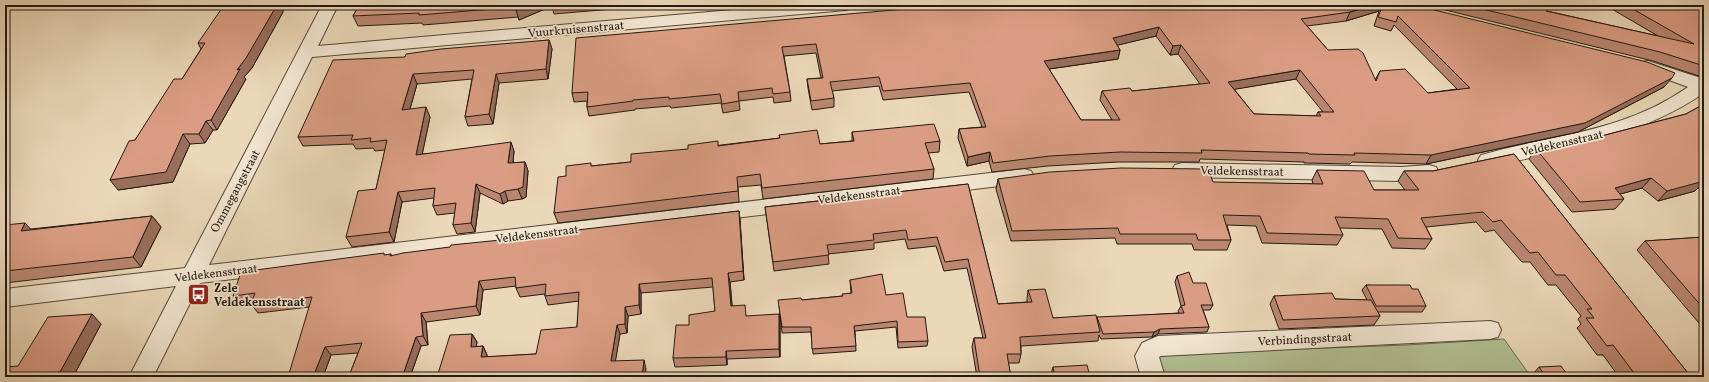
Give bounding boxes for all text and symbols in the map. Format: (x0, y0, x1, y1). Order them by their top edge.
street label: Vuurkruisenstraat (527, 18, 625, 42)
street label: Veldekensstraat (1520, 127, 1605, 161)
street label: Ommegangstraat (207, 147, 264, 236)
street label: Veldekensstraat (1200, 163, 1284, 181)
street label: Veldekensstraat (817, 183, 902, 209)
street label: Veldekensstraat (495, 222, 580, 248)
street label: Veldekensstraat (174, 261, 259, 287)
place label: Zele Veldekensstraat (214, 281, 305, 311)
bus stop icon: Zele Veldekensstraat (186, 282, 212, 308)
street label: Verbindingsstraat (1258, 330, 1353, 350)

